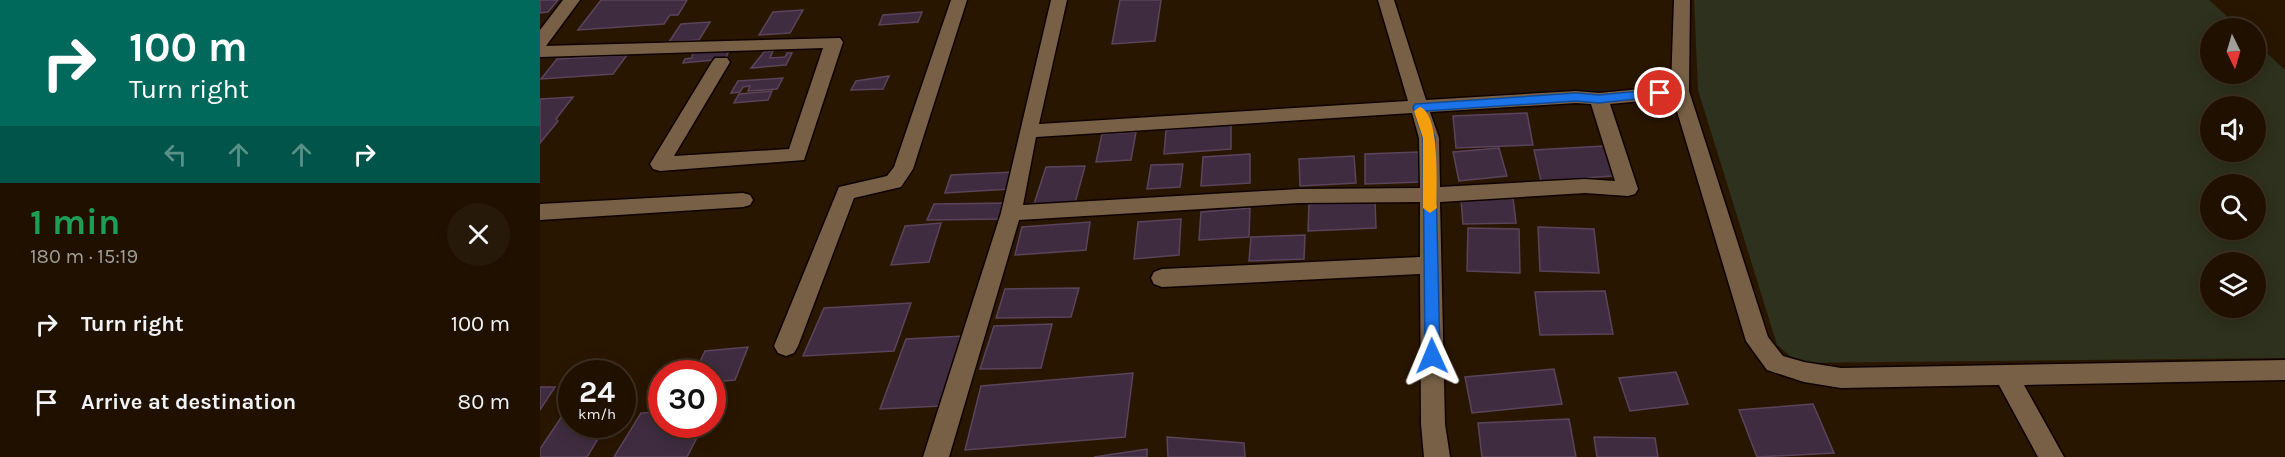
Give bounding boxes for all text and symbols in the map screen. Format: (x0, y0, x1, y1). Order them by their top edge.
north arrow (2200, 18, 2266, 84)
map controls (2200, 18, 2266, 318)
text: 100 m (129, 22, 248, 72)
icon: right (30, 24, 108, 102)
pin (1634, 67, 1685, 118)
text: Turn right (129, 73, 249, 105)
icon: arrive (1643, 76, 1676, 109)
button: sound (2200, 96, 2266, 162)
icon: left (159, 138, 192, 171)
icon: ahead (222, 138, 255, 171)
icon: ahead (285, 138, 318, 171)
icon: right (348, 138, 381, 171)
button: search (2200, 174, 2266, 240)
text: 1 min (30, 201, 120, 243)
button: close (447, 203, 510, 266)
text: 180 m · 15:19 (30, 245, 138, 268)
button: layers (2200, 252, 2266, 318)
icon: right (30, 308, 63, 341)
text: Turn right (81, 311, 184, 337)
text: 100 m (451, 311, 510, 337)
position arrow (1400, 324, 1464, 388)
speed limit sign: 30 (648, 360, 726, 438)
text: 24 (579, 374, 615, 410)
icon: arrive (30, 386, 63, 419)
text: Arrive at destination (81, 389, 296, 415)
text: 80 m (458, 389, 510, 415)
text: km/h (578, 405, 616, 423)

